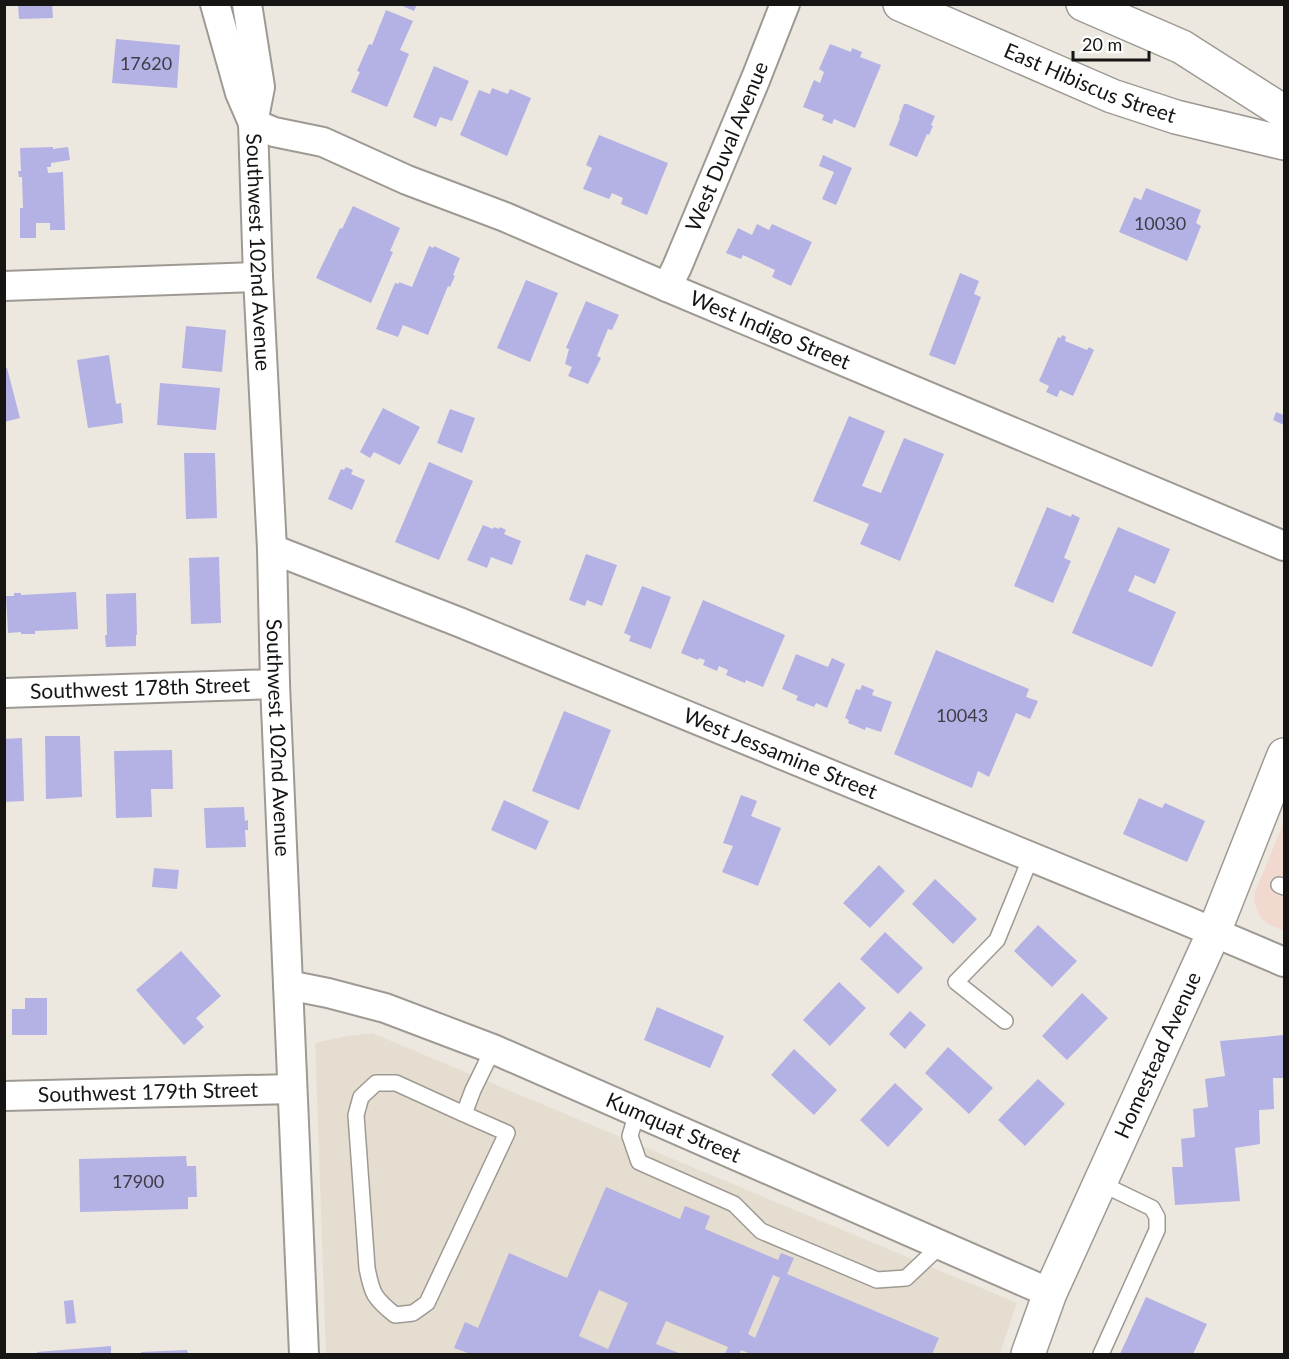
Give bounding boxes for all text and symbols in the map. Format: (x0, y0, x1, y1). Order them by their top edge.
scale bar (1073, 24, 1150, 62)
text: 20 m (1082, 33, 1122, 55)
street label: East Hibiscus Street (1001, 37, 1180, 127)
house number: 17620 (120, 52, 172, 74)
street label: West Duval Avenue (679, 58, 772, 234)
street label: Southwest 102nd Avenue (242, 133, 277, 372)
house number: 10030 (1134, 212, 1186, 234)
street label: West Indigo Street (687, 284, 855, 374)
street label: Southwest 102nd Avenue (263, 619, 296, 857)
street label: Southwest 178th Street (29, 671, 251, 703)
street label: West Jessamine Street (680, 702, 882, 804)
house number: 10043 (936, 704, 988, 726)
street label: Homestead Avenue (1108, 967, 1205, 1142)
street label: Southwest 179th Street (38, 1076, 259, 1106)
street label: Kumquat Street (603, 1086, 745, 1167)
house number: 17900 (112, 1170, 164, 1192)

